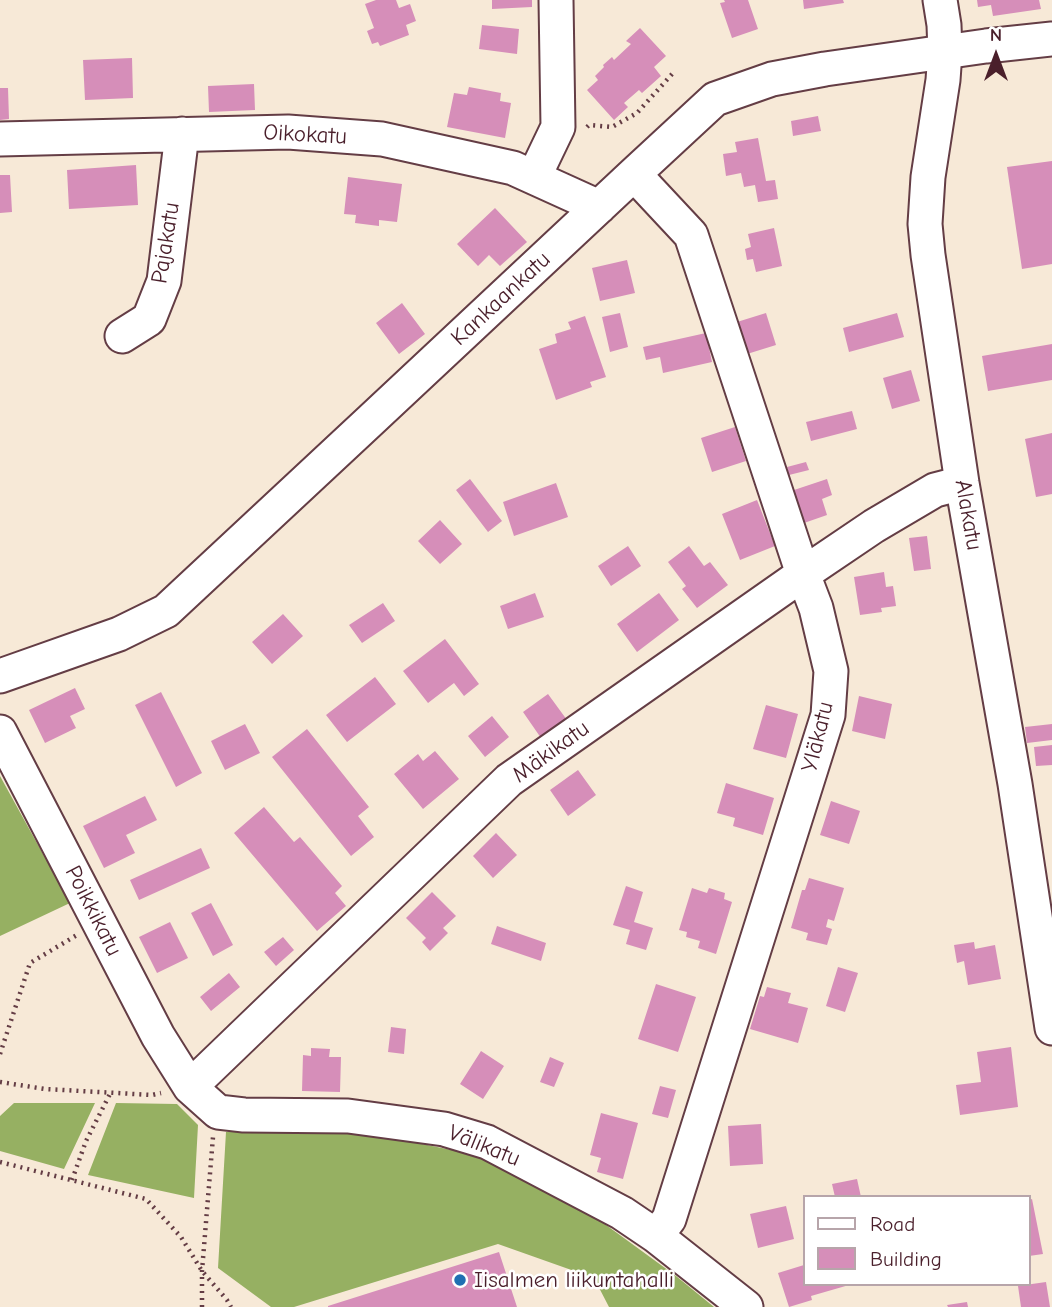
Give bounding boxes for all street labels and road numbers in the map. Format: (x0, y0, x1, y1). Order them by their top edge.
street label: Oikokatu (262, 119, 348, 151)
street label: Pajakatu (146, 200, 186, 286)
street label: Kankaankatu (446, 246, 556, 352)
street label: Alakatu (948, 478, 988, 552)
street label: Yläkatu (796, 699, 840, 775)
street label: Mäkikatu (507, 715, 595, 789)
street label: Poikkikatu (59, 861, 127, 961)
street label: Välikatu (444, 1119, 524, 1173)

